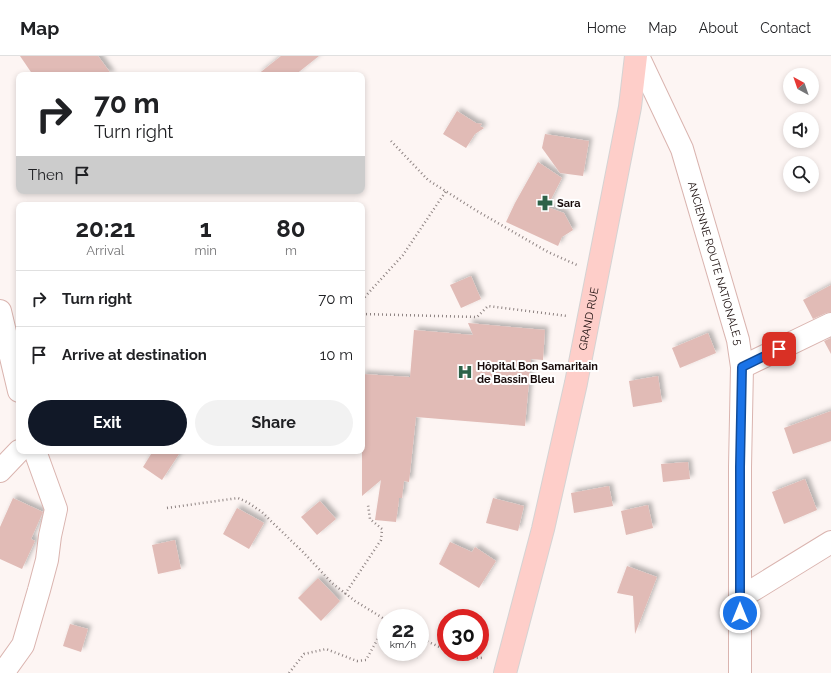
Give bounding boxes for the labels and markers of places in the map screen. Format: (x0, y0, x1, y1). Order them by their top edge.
pharmacy icon: Sara (536, 194, 554, 212)
place label: Sara (557, 197, 581, 210)
pin (762, 332, 796, 366)
place label: Hôpital Bon Samaritain de Bassin Bleu (477, 360, 598, 386)
hospital icon: Hôpital Bon Samaritain de Bassin Bleu (456, 363, 474, 381)

